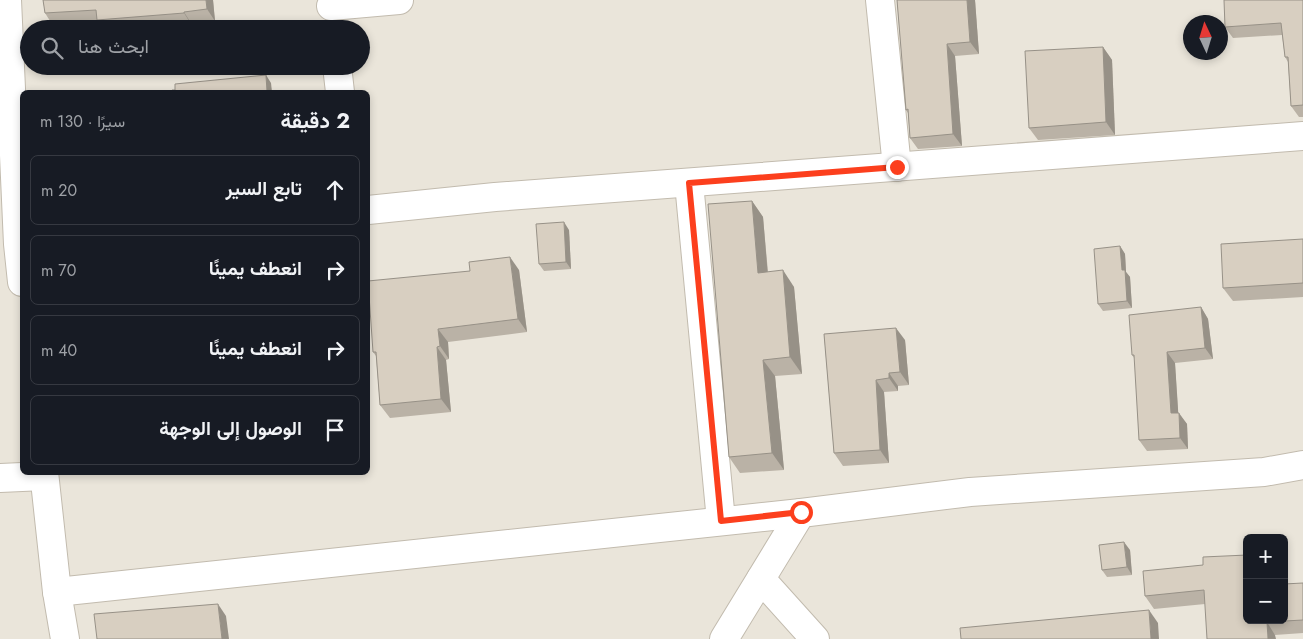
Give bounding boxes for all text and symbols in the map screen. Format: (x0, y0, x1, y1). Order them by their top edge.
north arrow (1183, 15, 1228, 60)
search box (20, 20, 370, 75)
text: ابحث هنا (78, 33, 149, 60)
icon: search (38, 34, 66, 62)
text: 2 دقيقة (280, 106, 350, 136)
text: سيرًا · 130 m (40, 110, 125, 133)
route end (886, 156, 909, 179)
text: تابع السير (225, 175, 302, 202)
icon: ahead (321, 176, 349, 204)
text: 20 m (41, 179, 77, 202)
text: انعطف يمينًا (209, 255, 302, 282)
icon: right (321, 256, 349, 284)
text: 70 m (41, 259, 76, 282)
text: انعطف يمينًا (209, 335, 302, 362)
icon: right (321, 336, 349, 364)
text: 40 m (41, 339, 77, 362)
text: الوصول إلى الوجهة (159, 415, 302, 442)
icon: arrive (321, 416, 349, 444)
route start (790, 501, 813, 524)
map controls (1243, 534, 1288, 624)
button: + (1243, 534, 1288, 579)
button: − (1243, 579, 1288, 624)

